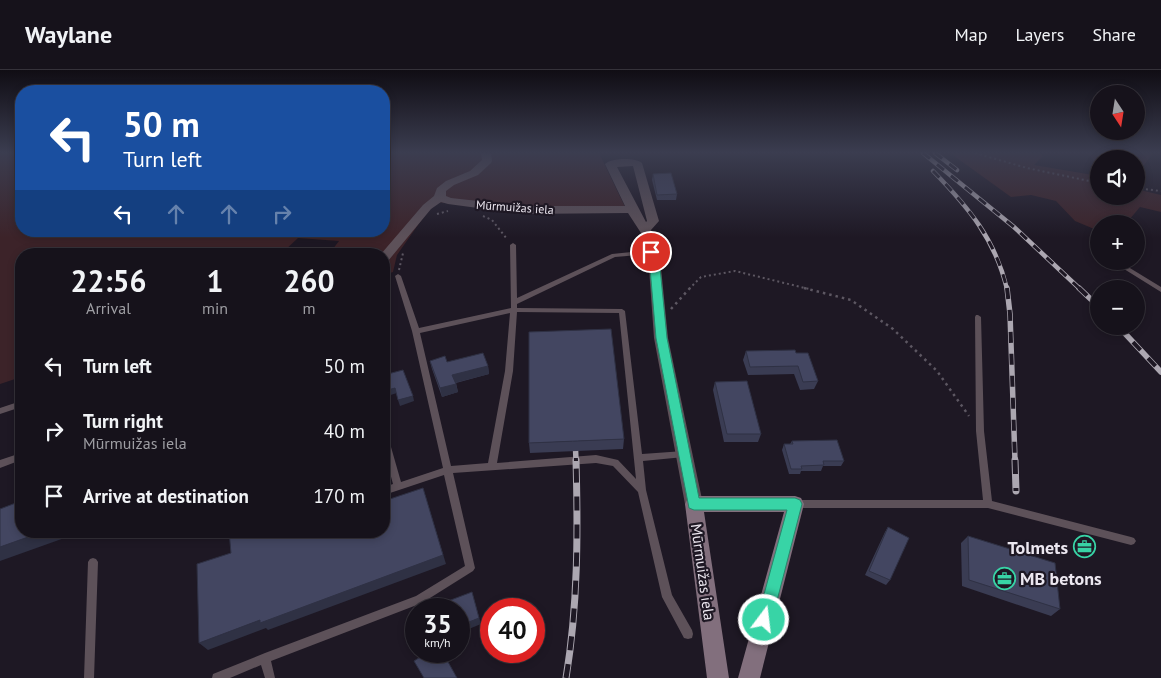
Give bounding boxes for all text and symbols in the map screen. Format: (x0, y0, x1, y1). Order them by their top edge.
text: Waylane (25, 19, 112, 50)
text: Map (955, 23, 987, 46)
text: Layers (1015, 23, 1064, 46)
text: Share (1092, 23, 1136, 46)
north arrow (1090, 85, 1145, 140)
map controls (1090, 85, 1145, 335)
text: 50 m (123, 101, 200, 147)
icon: left (40, 105, 105, 170)
text: Turn left (123, 145, 202, 173)
button: sound (1090, 150, 1145, 205)
street label: Mūrmuižas iela (476, 197, 554, 217)
icon: left (109, 200, 137, 228)
icon: ahead (162, 200, 190, 228)
icon: ahead (215, 200, 243, 228)
icon: right (268, 200, 296, 228)
button: + (1090, 215, 1145, 270)
pin (630, 231, 672, 273)
icon: arrive (637, 238, 665, 266)
text: 22:56 (70, 261, 147, 300)
text: 1 (207, 261, 224, 300)
text: 260 (283, 261, 335, 300)
button: − (1090, 280, 1145, 335)
text: Arrival (86, 298, 131, 318)
text: min (202, 298, 228, 318)
text: m (303, 298, 316, 318)
icon: left (40, 352, 68, 380)
text: Turn left (83, 354, 152, 378)
text: 50 m (324, 354, 365, 378)
text: Turn right (83, 409, 163, 433)
icon: right (40, 417, 68, 445)
text: 40 m (324, 419, 365, 443)
text: Mūrmuižas iela (83, 433, 187, 453)
icon: arrive (40, 482, 68, 510)
text: Arrive at destination (83, 484, 249, 508)
text: 170 m (313, 484, 365, 508)
street label: Mūrmuižas iela (687, 523, 719, 621)
office icon: Tolmets (1072, 535, 1096, 559)
place label: Tolmets (1008, 536, 1068, 559)
office icon: MB betons (992, 566, 1016, 590)
place label: MB betons (1020, 567, 1102, 590)
position arrow (737, 593, 789, 645)
speed limit sign: 40 (480, 598, 545, 663)
text: 35 (423, 608, 452, 640)
text: km/h (424, 635, 451, 650)

